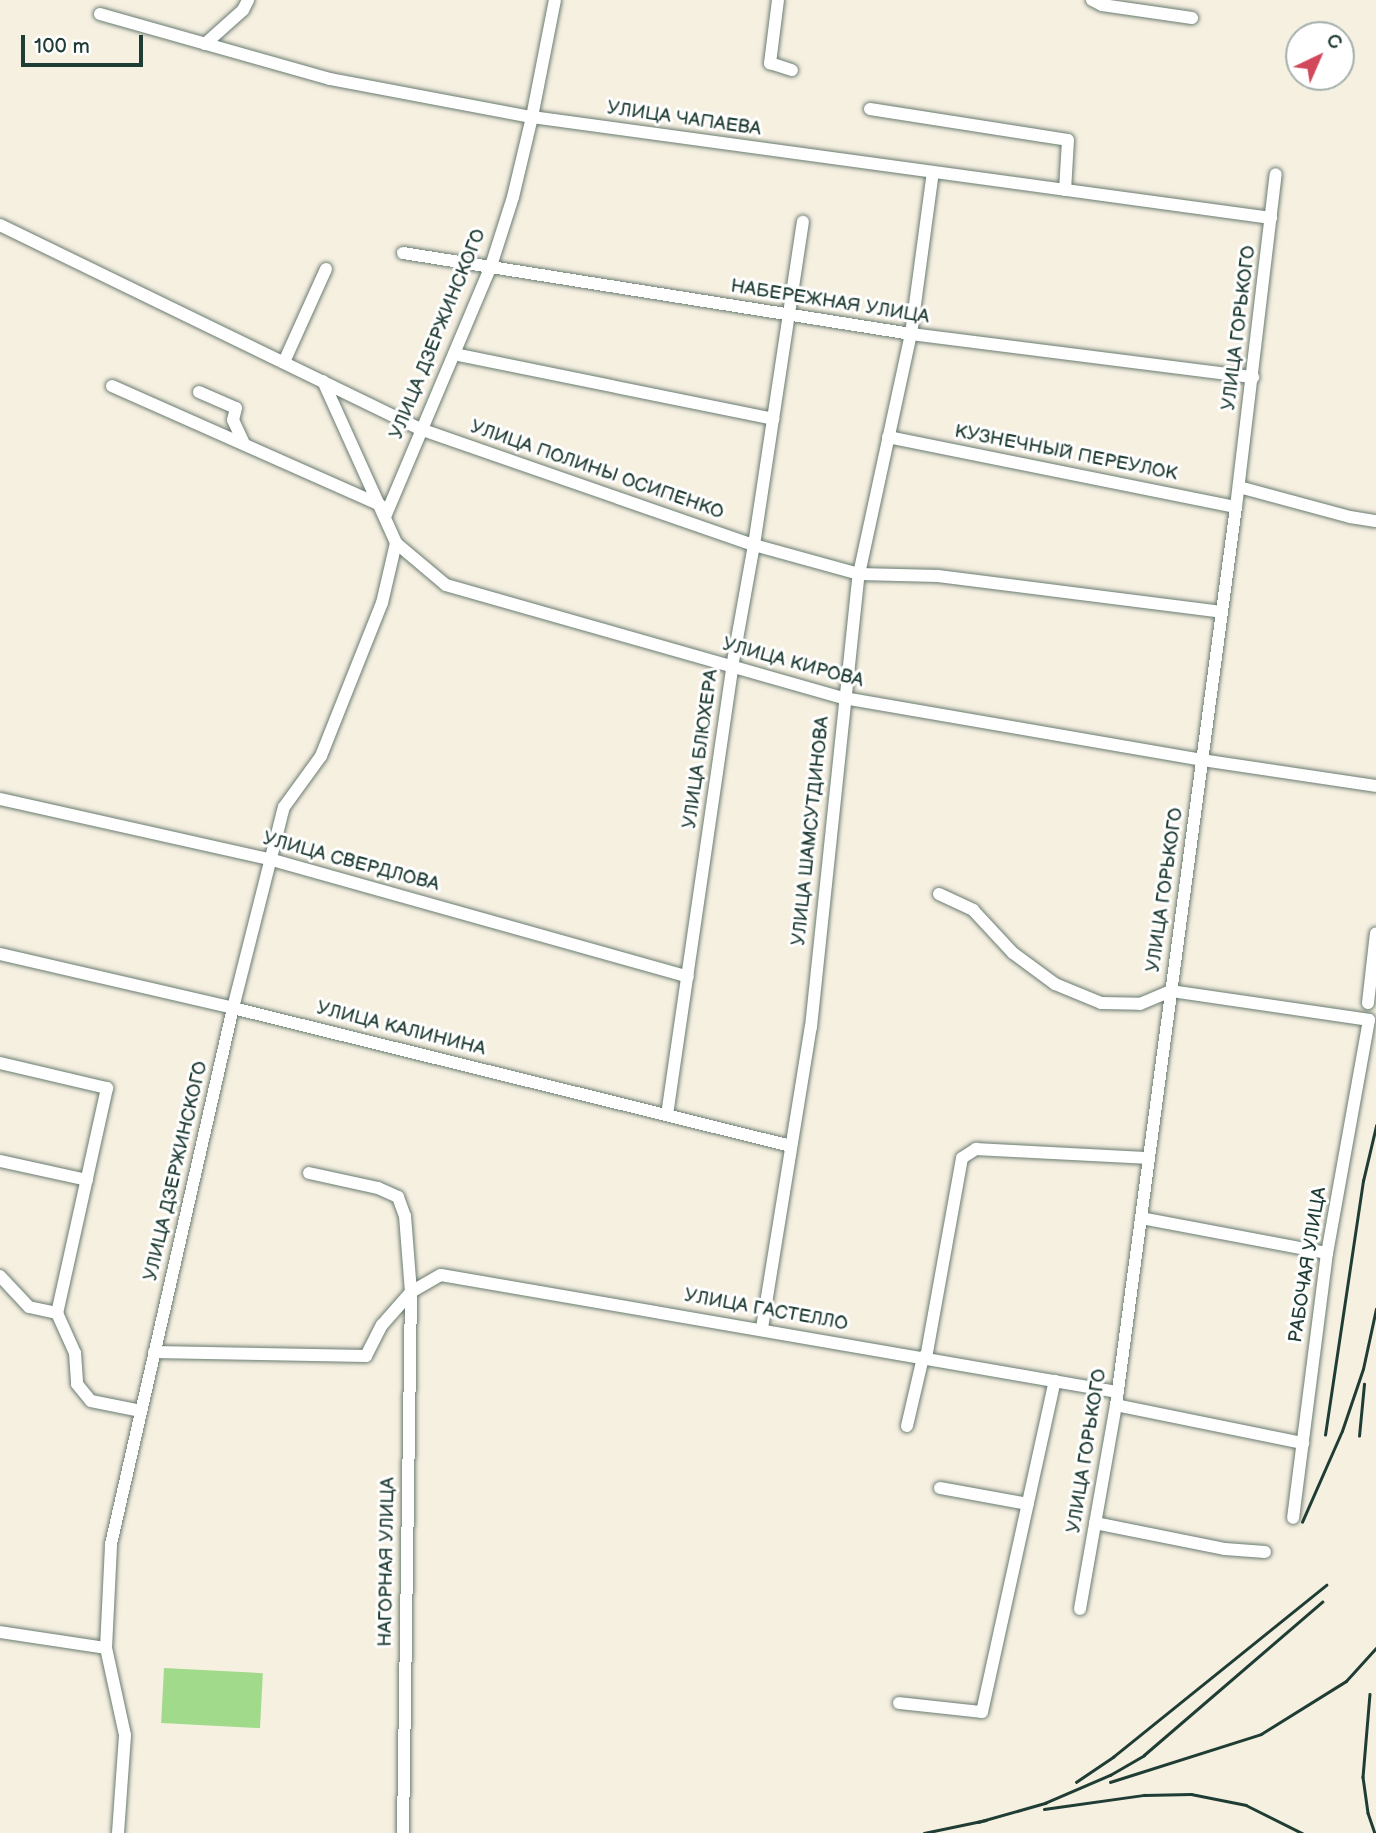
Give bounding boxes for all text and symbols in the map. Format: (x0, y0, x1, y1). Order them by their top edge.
scale bar (24, 21, 147, 65)
north arrow (1285, 21, 1355, 91)
text: С (1321, 29, 1346, 55)
text: 100 m (34, 34, 90, 59)
street label: УЛИЦА ЧАПАЕВА (605, 97, 763, 141)
street label: УЛИЦА ДЗЕРЖИНСКОГО (385, 225, 491, 443)
street label: УЛИЦА ГОРЬКОГО (1218, 244, 1260, 412)
street label: НАБЕРЕЖНАЯ УЛИЦА (729, 275, 931, 329)
street label: УЛИЦА ПОЛИНЫ ОСИПЕНКО (467, 416, 727, 524)
street label: КУЗНЕЧНЫЙ ПЕРЕУЛОК (953, 420, 1179, 486)
street label: УЛИЦА КИРОВА (720, 633, 866, 693)
street label: УЛИЦА БЛЮХЕРА (679, 668, 723, 830)
street label: УЛИЦА ШАМСУТДИНОВА (788, 715, 834, 947)
street label: УЛИЦА ГОРЬКОГО (1142, 806, 1188, 974)
street label: УЛИЦА СВЕРДЛОВА (260, 827, 442, 897)
street label: УЛИЦА КАЛИНИНА (314, 997, 488, 1061)
street label: УЛИЦА ДЗЕРЖИНСКОГО (140, 1059, 212, 1283)
street label: РАБОЧАЯ УЛИЦА (1284, 1186, 1332, 1344)
street label: УЛИЦА ГАСТЕЛЛО (682, 1284, 850, 1336)
street label: УЛИЦА ГОРЬКОГО (1063, 1367, 1111, 1535)
street label: НАГОРНАЯ УЛИЦА (374, 1477, 400, 1647)

